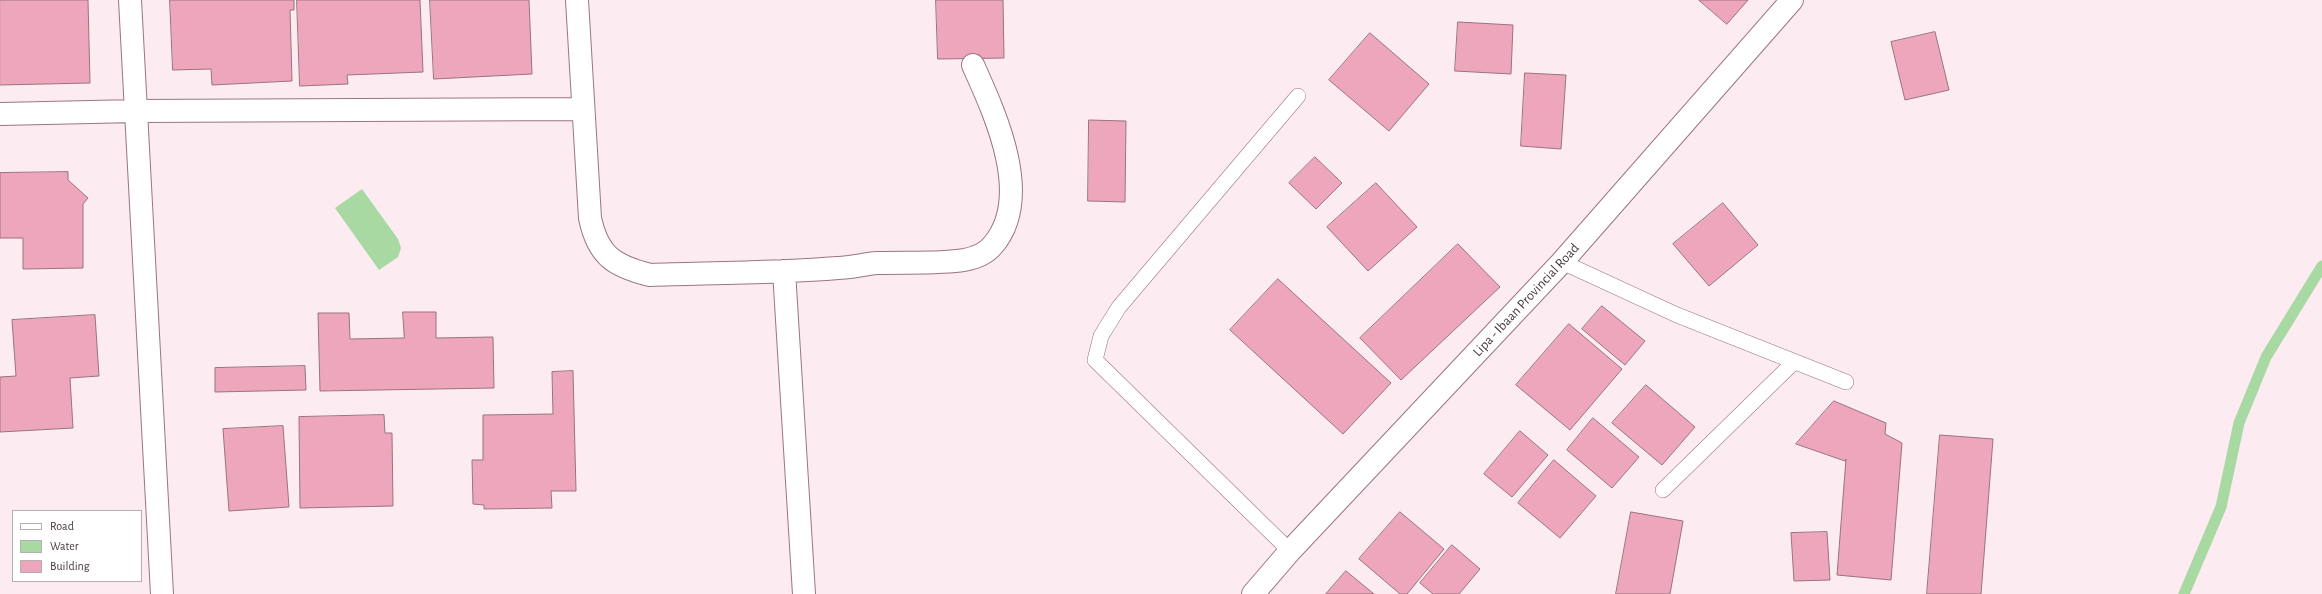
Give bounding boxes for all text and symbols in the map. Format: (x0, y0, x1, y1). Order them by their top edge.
street label: Lipa - Ibaan Provincial Road (1469, 240, 1583, 360)
legend (12, 510, 142, 582)
text: Road (50, 520, 74, 532)
text: Water (50, 540, 79, 552)
text: Building (50, 560, 90, 572)

